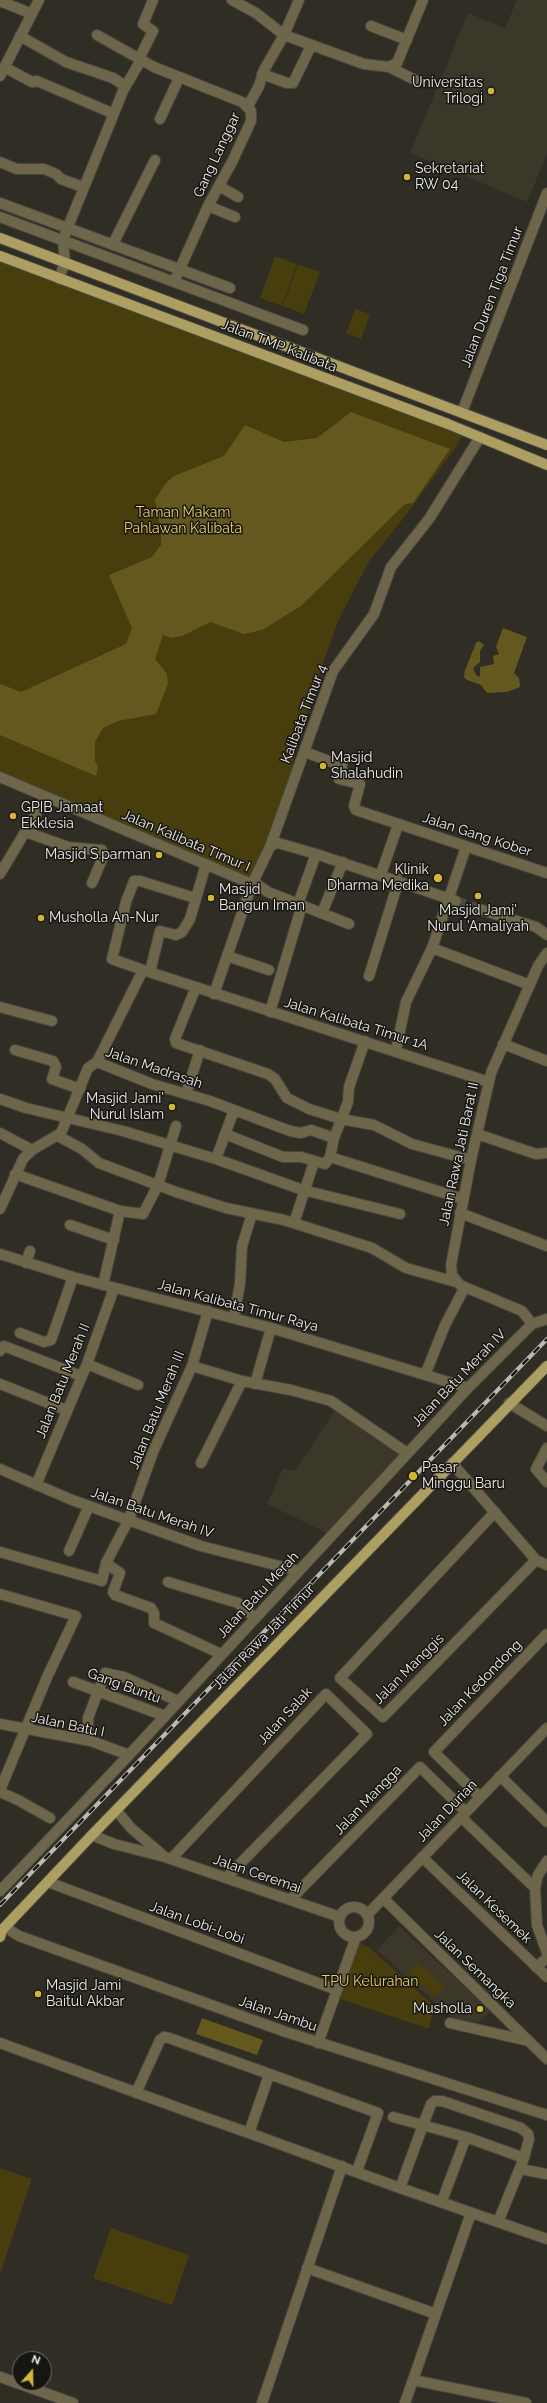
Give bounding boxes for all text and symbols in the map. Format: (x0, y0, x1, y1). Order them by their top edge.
place label: Universitas Trilogi (412, 75, 483, 108)
marker: Universitas Trilogi (486, 86, 496, 96)
street label: Gang Langgar (190, 110, 244, 200)
place label: Sekretariat RW 04 (415, 161, 485, 194)
marker: Sekretariat RW 04 (402, 172, 412, 182)
street label: Jalan Duren Tiga Timur (457, 224, 527, 370)
street label: Jalan TMP Kalibata (219, 316, 339, 376)
park label: Taman Makam Pahlawan Kalibata (124, 505, 242, 538)
street label: Kalibata Timur 4 (277, 662, 331, 766)
place label: Masjid Shalahudin (331, 750, 403, 782)
marker: Masjid Shalahudin (318, 761, 328, 771)
place label: GPIB Jamaat Ekklesia (21, 800, 103, 832)
street label: Jalan Kalibata Timur I (119, 806, 253, 876)
street label: Jalan Gang Kober (420, 809, 534, 861)
marker: GPIB Jamaat Ekklesia (8, 811, 18, 821)
place label: Masjid S.parman (45, 847, 151, 863)
marker: Masjid S.parman (154, 850, 164, 860)
place label: Klinik Dharma Medika (327, 862, 429, 894)
marker: Klinik Dharma Medika (432, 872, 444, 884)
place label: Masjid Bangun Iman (219, 882, 305, 914)
marker: Masjid Jami' Nurul 'Amaliyah (473, 891, 483, 901)
marker: Masjid Bangun Iman (206, 893, 216, 903)
place label: Masjid Jami' Nurul 'Amaliyah (427, 903, 529, 936)
place label: Musholla An-Nur (49, 910, 159, 926)
marker: Musholla An-Nur (36, 913, 46, 923)
street label: Jalan Kalibata Timur 1A (282, 994, 430, 1054)
street label: Jalan Madrasah (104, 1044, 204, 1092)
street label: Jalan Rawa Jati Barat II (436, 1081, 482, 1227)
place label: Masjid Jami' Nurul Islam (86, 1091, 164, 1124)
marker: Masjid Jami' Nurul Islam (167, 1102, 177, 1112)
street label: Jalan Kalibata Timur Raya (156, 1276, 320, 1336)
street label: Jalan Batu Merah II (32, 1321, 94, 1441)
street label: Jalan Batu Merah IV (408, 1326, 510, 1430)
street label: Jalan Batu Merah III (126, 1348, 188, 1472)
place label: Pasar Minggu Baru (422, 1460, 505, 1492)
marker: Pasar Minggu Baru (407, 1470, 419, 1482)
street label: Jalan Batu Merah IV (89, 1484, 215, 1542)
street label: Jalan Batu Merah (214, 1548, 302, 1642)
street label: Jalan Rawa Jati Timur (210, 1581, 318, 1693)
street label: Jalan Manggis (370, 1630, 448, 1708)
street label: Jalan Kedondong (435, 1636, 525, 1730)
street label: Gang Buntu (85, 1665, 163, 1707)
street label: Jalan Salak (254, 1684, 316, 1748)
street label: Jalan Batu I (30, 1709, 106, 1741)
street label: Jalan Mangga (331, 1762, 405, 1838)
street label: Jalan Durian (413, 1777, 481, 1845)
street label: Jalan Ceremai (211, 1851, 303, 1897)
street label: Jalan Kesemek (453, 1867, 535, 1947)
street label: Jalan Lobi-Lobi (147, 1898, 247, 1948)
street label: Jalan Semangka (431, 1926, 519, 2012)
park label: TPU Kelurahan (322, 1974, 418, 1990)
place label: Masjid Jami Baitul Akbar (46, 1978, 124, 2010)
marker: Masjid Jami Baitul Akbar (33, 1989, 43, 1999)
street label: Jalan Jambu (237, 1993, 319, 2035)
place label: Musholla (413, 2001, 472, 2017)
marker: Musholla (475, 2004, 485, 2014)
north arrow (12, 2351, 52, 2391)
text: N (30, 2353, 42, 2368)

